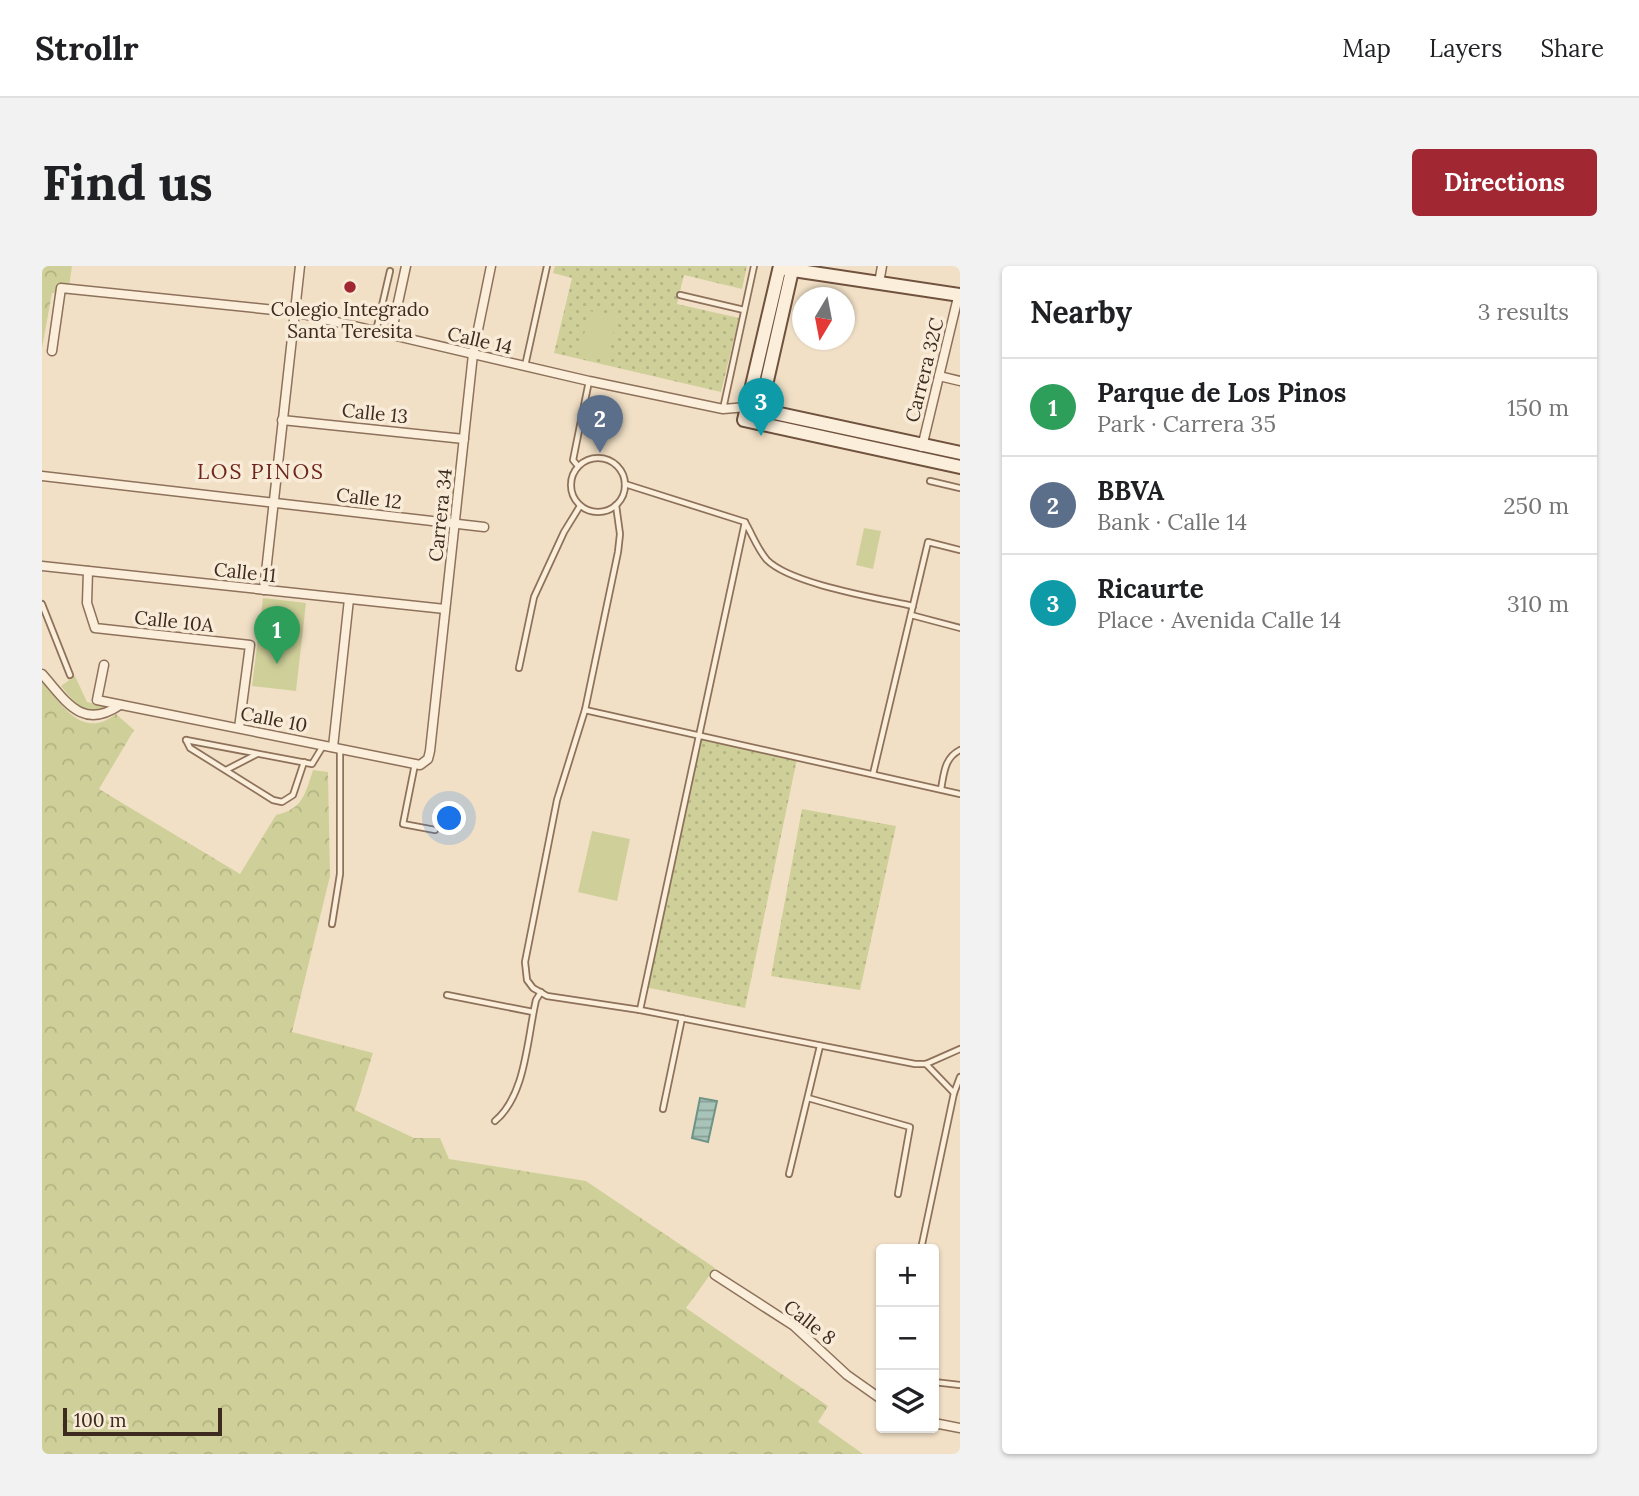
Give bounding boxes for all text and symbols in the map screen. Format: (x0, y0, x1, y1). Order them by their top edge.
text: Strollr (35, 27, 139, 69)
text: Map (1342, 33, 1391, 64)
text: Layers (1429, 33, 1502, 64)
text: Share (1540, 33, 1604, 64)
button: Directions (1412, 149, 1597, 216)
text: Find us (42, 151, 213, 213)
marker: Colegio Integrado Santa Teresita (342, 279, 358, 295)
north arrow (792, 287, 855, 350)
text: Nearby (1030, 293, 1132, 331)
place label: Colegio Integrado Santa Teresita (271, 297, 429, 343)
text: 3 results (1478, 297, 1569, 326)
street label: Carrera 32C (899, 315, 949, 425)
street label: Calle 14 (445, 321, 515, 359)
text: Parque de Los Pinos (1097, 376, 1346, 409)
pin: 3 (738, 378, 784, 436)
text: 1 (1048, 393, 1058, 422)
text: 150 m (1507, 393, 1569, 422)
pin: 2 (577, 395, 623, 453)
street label: Calle 13 (341, 398, 409, 428)
text: Park · Carrera 35 (1097, 409, 1276, 438)
district label: LOS PINOS (197, 458, 325, 485)
street label: Carrera 34 (423, 467, 457, 563)
text: BBVA (1097, 474, 1164, 507)
street label: Calle 12 (335, 482, 403, 514)
text: 2 (1047, 491, 1059, 520)
text: 250 m (1503, 491, 1569, 520)
text: Bank · Calle 14 (1097, 507, 1247, 536)
street label: Calle 11 (213, 557, 277, 587)
text: Ricaurte (1097, 572, 1204, 605)
text: 3 (1047, 589, 1059, 618)
text: 310 m (1507, 589, 1569, 618)
street label: Calle 10A (133, 605, 216, 637)
text: Place · Avenida Calle 14 (1097, 605, 1341, 634)
pin: 1 (254, 606, 300, 664)
street label: Calle 10 (239, 701, 309, 737)
your location (432, 801, 466, 835)
map controls (876, 1244, 939, 1433)
button: + (876, 1244, 939, 1307)
street label: Calle 8 (779, 1294, 841, 1350)
button: − (876, 1307, 939, 1370)
button: layers (876, 1370, 939, 1433)
scale bar (63, 1405, 222, 1437)
text: 100 m (74, 1408, 127, 1432)

